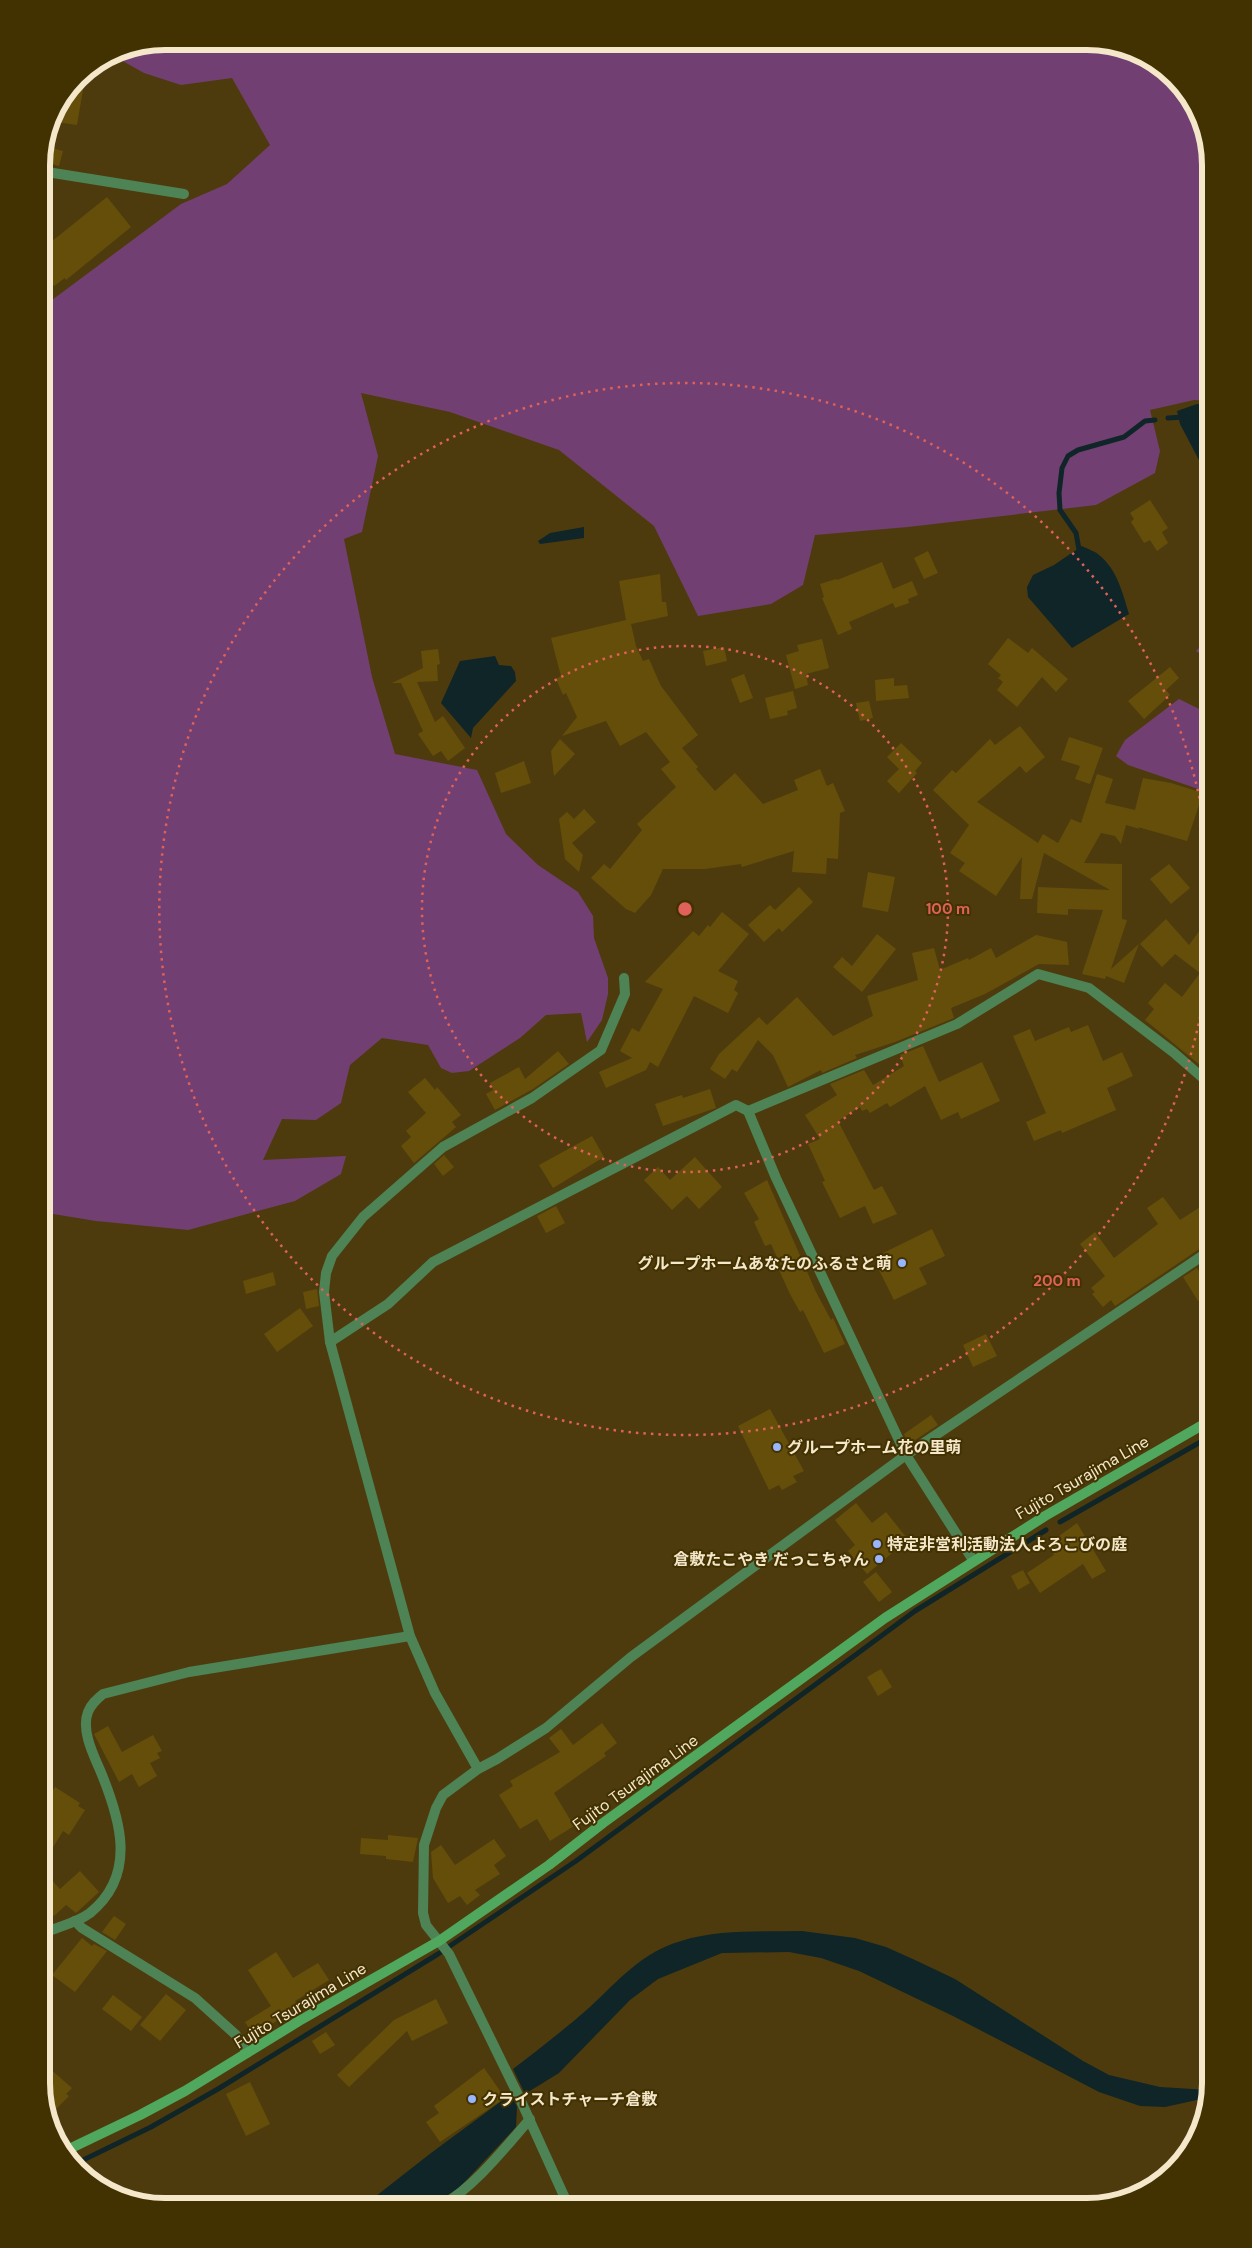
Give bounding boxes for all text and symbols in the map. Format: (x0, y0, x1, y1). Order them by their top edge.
text: 100 m (926, 899, 970, 919)
centre of rings (676, 900, 694, 918)
place label: グループホームあなたのふるさと萌 (637, 1253, 892, 1274)
marker: グループホームあなたのふるさと萌 (896, 1257, 908, 1269)
text: 200 m (1033, 1271, 1081, 1291)
street label: Fujito Tsurajima Line (1012, 1431, 1153, 1524)
place label: グループホーム花の里萌 (787, 1437, 962, 1458)
marker: グループホーム花の里萌 (771, 1441, 783, 1453)
place label: 特定非営利活動法人よろこびの庭 (887, 1534, 1127, 1555)
marker: 特定非営利活動法人よろこびの庭 (871, 1538, 883, 1550)
place label: 倉敷たこやき だっこちゃん (673, 1549, 869, 1570)
marker: 倉敷たこやき だっこちゃん (873, 1553, 885, 1565)
street label: Fujito Tsurajima Line (568, 1730, 702, 1835)
street label: Fujito Tsurajima Line (230, 1958, 370, 2053)
place label: クライストチャーチ倉敷 (482, 2089, 657, 2110)
marker: クライストチャーチ倉敷 (466, 2093, 478, 2105)

